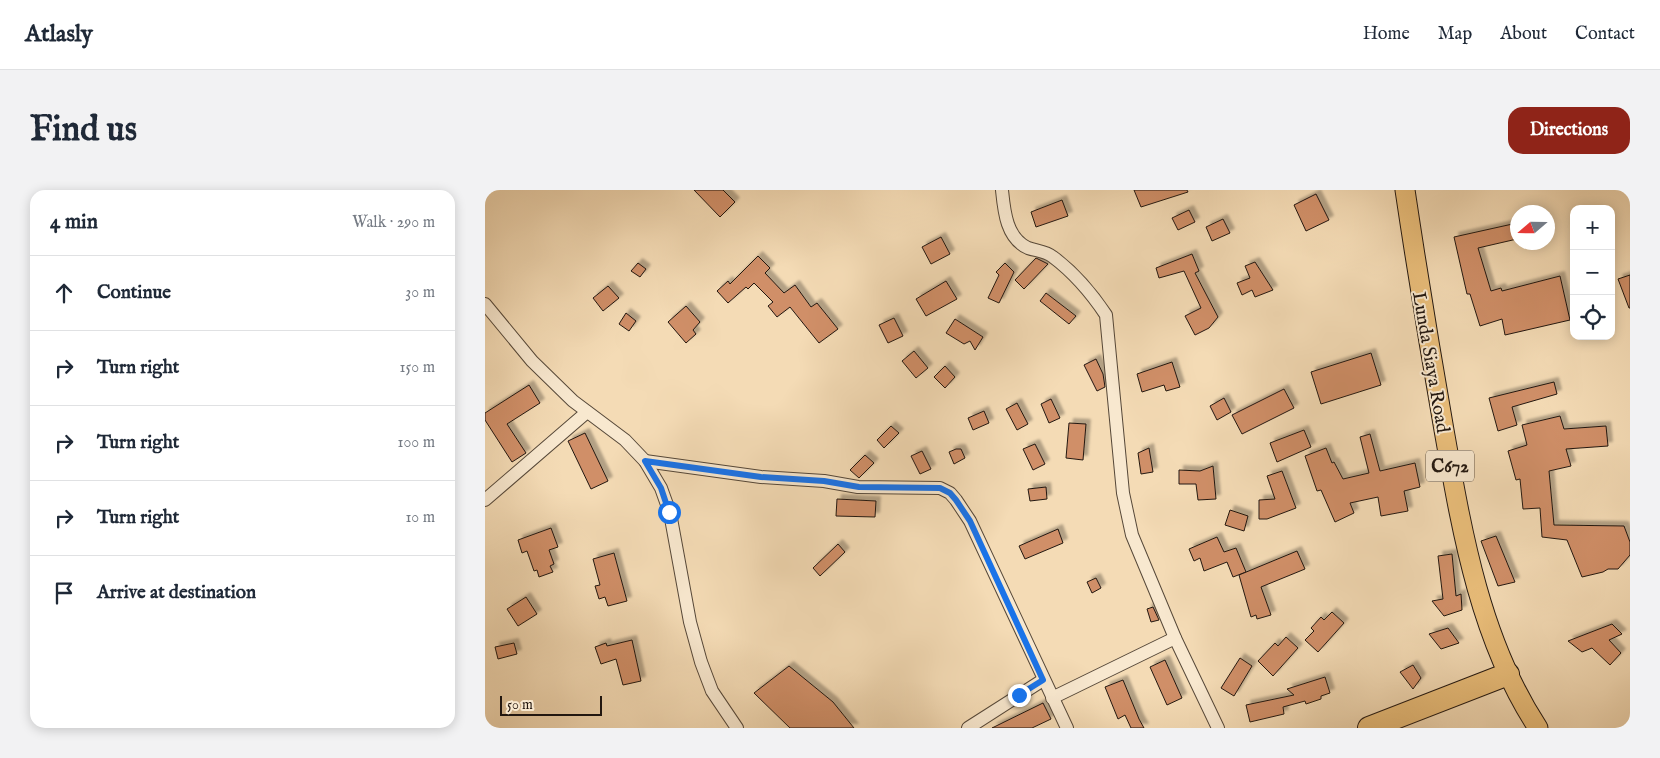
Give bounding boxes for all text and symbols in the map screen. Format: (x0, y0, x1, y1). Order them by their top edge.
text: Atlasly (25, 19, 93, 50)
text: Home (1363, 23, 1410, 46)
text: Map (1438, 23, 1472, 46)
text: About (1500, 23, 1547, 46)
text: Contact (1575, 23, 1635, 46)
button: Directions (1508, 107, 1630, 154)
text: Find us (30, 108, 137, 153)
north arrow (1510, 205, 1555, 250)
map controls (1570, 205, 1615, 340)
button: + (1570, 205, 1615, 250)
text: 4 min (50, 209, 98, 236)
text: Walk · 290 m (352, 213, 435, 233)
button: − (1570, 250, 1615, 295)
icon: ahead (50, 279, 78, 307)
text: Continue (97, 281, 171, 305)
text: 30 m (405, 283, 435, 303)
street label: Lunda Siaya Road (1406, 290, 1454, 436)
button: locate (1570, 295, 1615, 340)
icon: right (50, 354, 78, 382)
text: Turn right (97, 356, 179, 380)
text: 150 m (400, 358, 435, 378)
icon: right (50, 429, 78, 457)
text: Turn right (97, 431, 179, 455)
text: 100 m (398, 433, 435, 453)
road number: C672 (1426, 450, 1474, 482)
route start (658, 501, 681, 524)
icon: right (50, 504, 78, 532)
text: Turn right (97, 506, 179, 530)
text: 10 m (405, 508, 435, 528)
icon: arrive (50, 579, 78, 607)
text: Arrive at destination (97, 581, 256, 605)
route end (1008, 684, 1031, 707)
scale bar (500, 693, 603, 716)
text: 50 m (507, 696, 533, 714)

